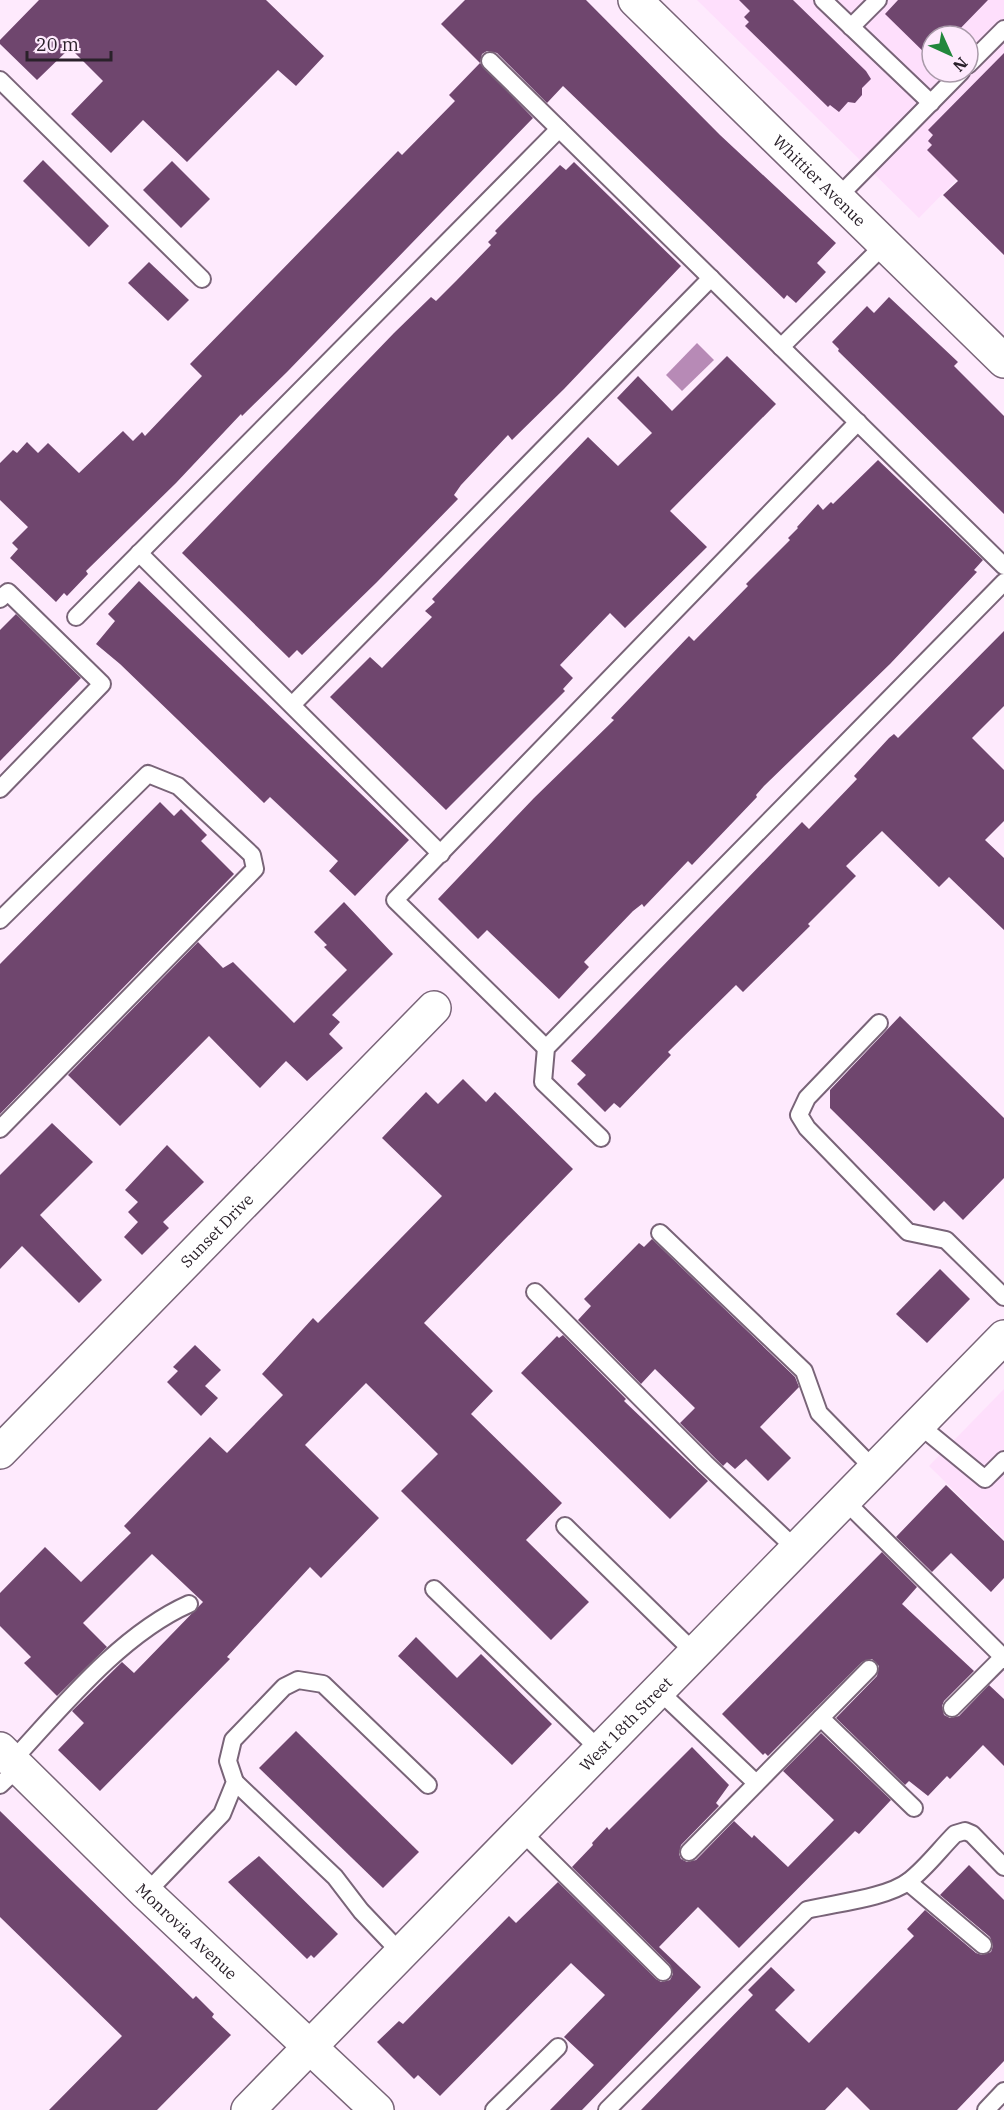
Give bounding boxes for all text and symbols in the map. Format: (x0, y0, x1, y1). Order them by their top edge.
scale bar (27, 24, 111, 62)
north arrow (920, 24, 980, 84)
text: 20 m (36, 33, 79, 56)
text: N (949, 53, 972, 76)
street label: Whittier Avenue (769, 130, 870, 230)
street label: Sunset Drive (176, 1189, 257, 1272)
street label: West 18th Street (575, 1672, 676, 1775)
street label: Monrovia Avenue (132, 1879, 242, 1984)

